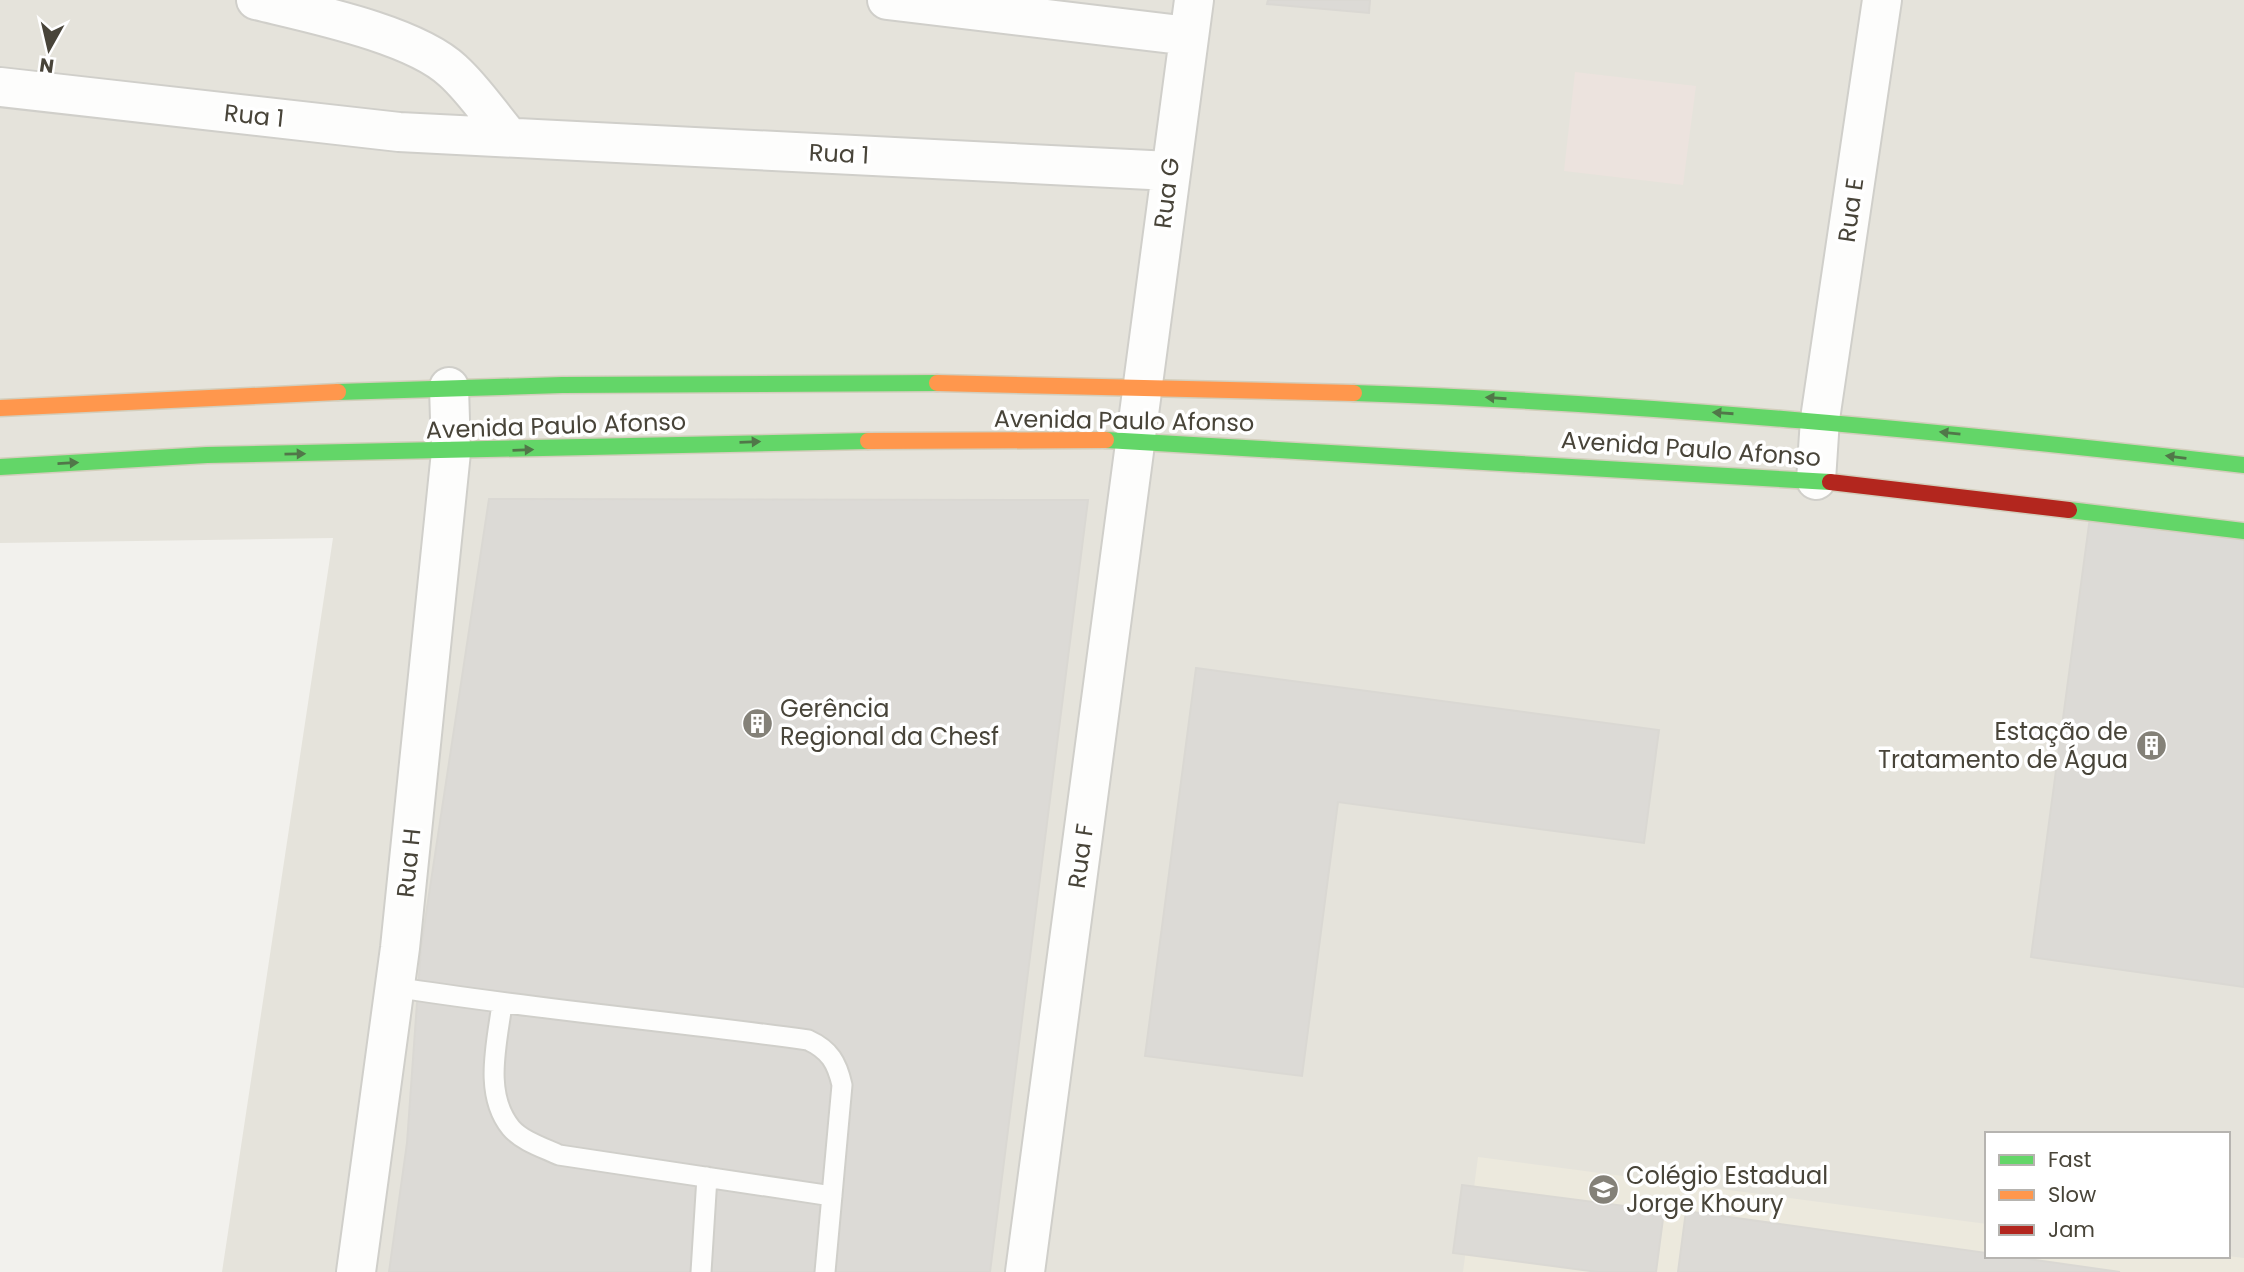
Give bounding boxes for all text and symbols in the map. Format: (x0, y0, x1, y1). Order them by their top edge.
north arrow (14, 14, 84, 84)
text: N (38, 51, 56, 80)
street label: Rua 1 (222, 96, 286, 135)
street label: Rua 1 (808, 135, 870, 172)
street label: Rua G (1146, 156, 1187, 230)
street label: Rua E (1830, 175, 1871, 244)
one-way arrow (1485, 392, 1507, 403)
street label: Avenida Paulo Afonso (993, 402, 1255, 439)
street label: Avenida Paulo Afonso (425, 404, 687, 447)
one-way arrow (1712, 407, 1734, 418)
street label: Avenida Paulo Afonso (1560, 423, 1822, 474)
one-way arrow (1939, 427, 1961, 438)
one-way arrow (739, 437, 761, 448)
one-way arrow (512, 444, 534, 456)
one-way arrow (285, 448, 307, 460)
one-way arrow (2165, 451, 2187, 462)
one-way arrow (57, 458, 79, 469)
place label: Gerência Regional da Chesf (780, 692, 999, 753)
building icon: Gerência Regional da Chesf (740, 706, 774, 740)
place label: Estação de Tratamento de Água (1878, 715, 2128, 776)
building icon: Estação de Tratamento de Água (2134, 729, 2168, 763)
street label: Rua F (1060, 822, 1101, 890)
street label: Rua H (388, 827, 429, 899)
legend (1985, 1132, 2230, 1258)
text: Fast (2048, 1145, 2091, 1174)
place label: Colégio Estadual Jorge Khoury (1626, 1159, 1828, 1220)
school or university icon: Colégio Estadual Jorge Khoury (1586, 1173, 1620, 1207)
text: Slow (2048, 1180, 2096, 1209)
text: Jam (2048, 1215, 2095, 1244)

